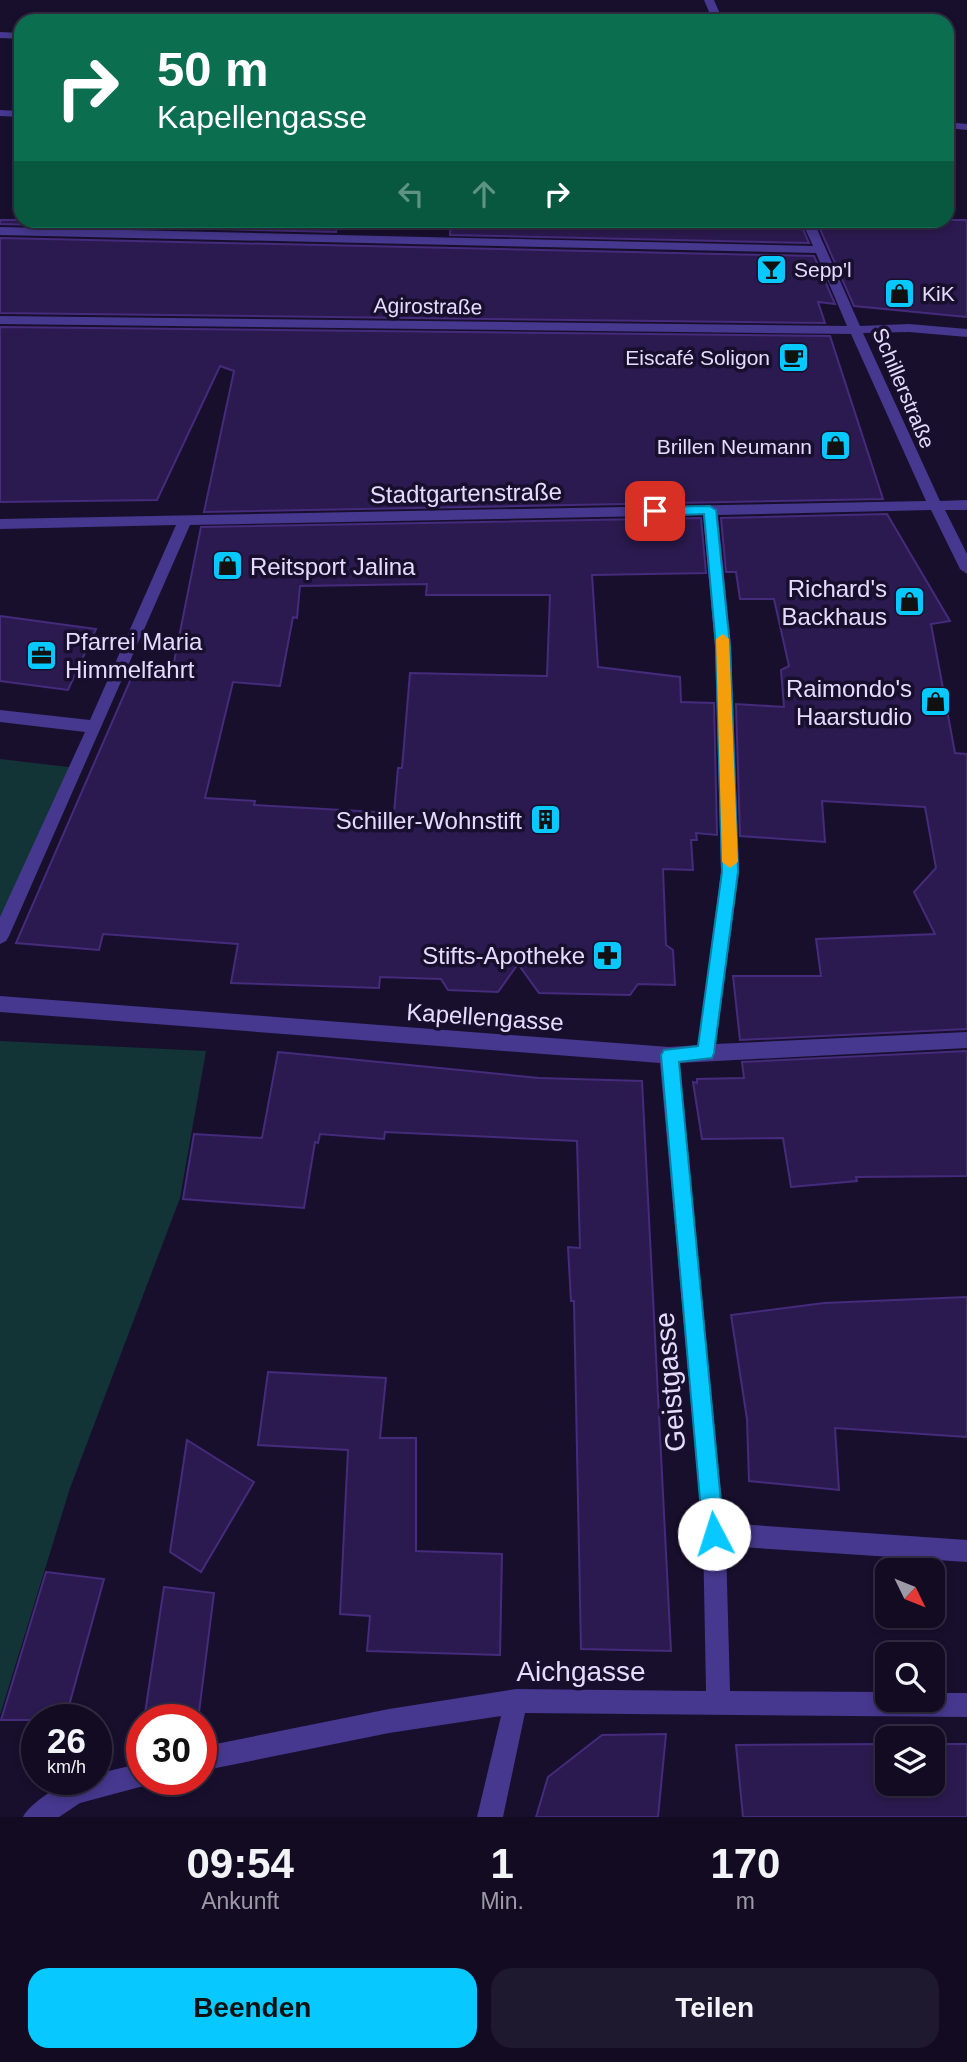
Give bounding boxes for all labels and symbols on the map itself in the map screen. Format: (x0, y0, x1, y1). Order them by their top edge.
bar icon: Sepp'l (754, 252, 788, 286)
place label: Sepp'l (794, 258, 852, 281)
shop icon: KiK (882, 276, 916, 310)
place label: KiK (922, 282, 955, 305)
street label: Agirostraße (374, 294, 482, 318)
street label: Schillerstraße (868, 324, 940, 452)
cafe icon: Eiscafé Soligon (776, 340, 810, 374)
place label: Eiscafé Soligon (625, 346, 770, 369)
shop icon: Brillen Neumann (818, 429, 852, 463)
place label: Brillen Neumann (657, 435, 812, 458)
street label: Stadtgartenstraße (370, 478, 562, 508)
pin (625, 481, 685, 541)
shop icon: Reitsport Jalina (210, 549, 244, 583)
place label: Reitsport Jalina (250, 553, 416, 580)
place label: Richard's Backhaus (782, 575, 887, 630)
shop icon: Richard's Backhaus (893, 585, 927, 619)
place label: Pfarrei Maria Himmelfahrt (65, 628, 203, 683)
office icon: Pfarrei Maria Himmelfahrt (25, 638, 59, 672)
place label: Raimondo's Haarstudio (786, 675, 912, 730)
shop icon: Raimondo's Haarstudio (918, 685, 952, 719)
building icon: Schiller-Wohnstift (528, 803, 562, 837)
place label: Schiller-Wohnstift (336, 807, 522, 834)
pharmacy icon: Stifts-Apotheke (591, 938, 625, 972)
place label: Stifts-Apotheke (422, 942, 585, 969)
street label: Kapellengasse (406, 998, 564, 1036)
street label: Geistgasse (648, 1311, 692, 1453)
position arrow (677, 1497, 751, 1571)
north arrow (875, 1558, 945, 1628)
street label: Aichgasse (516, 1656, 646, 1687)
speed limit sign: 30 (126, 1704, 217, 1795)

